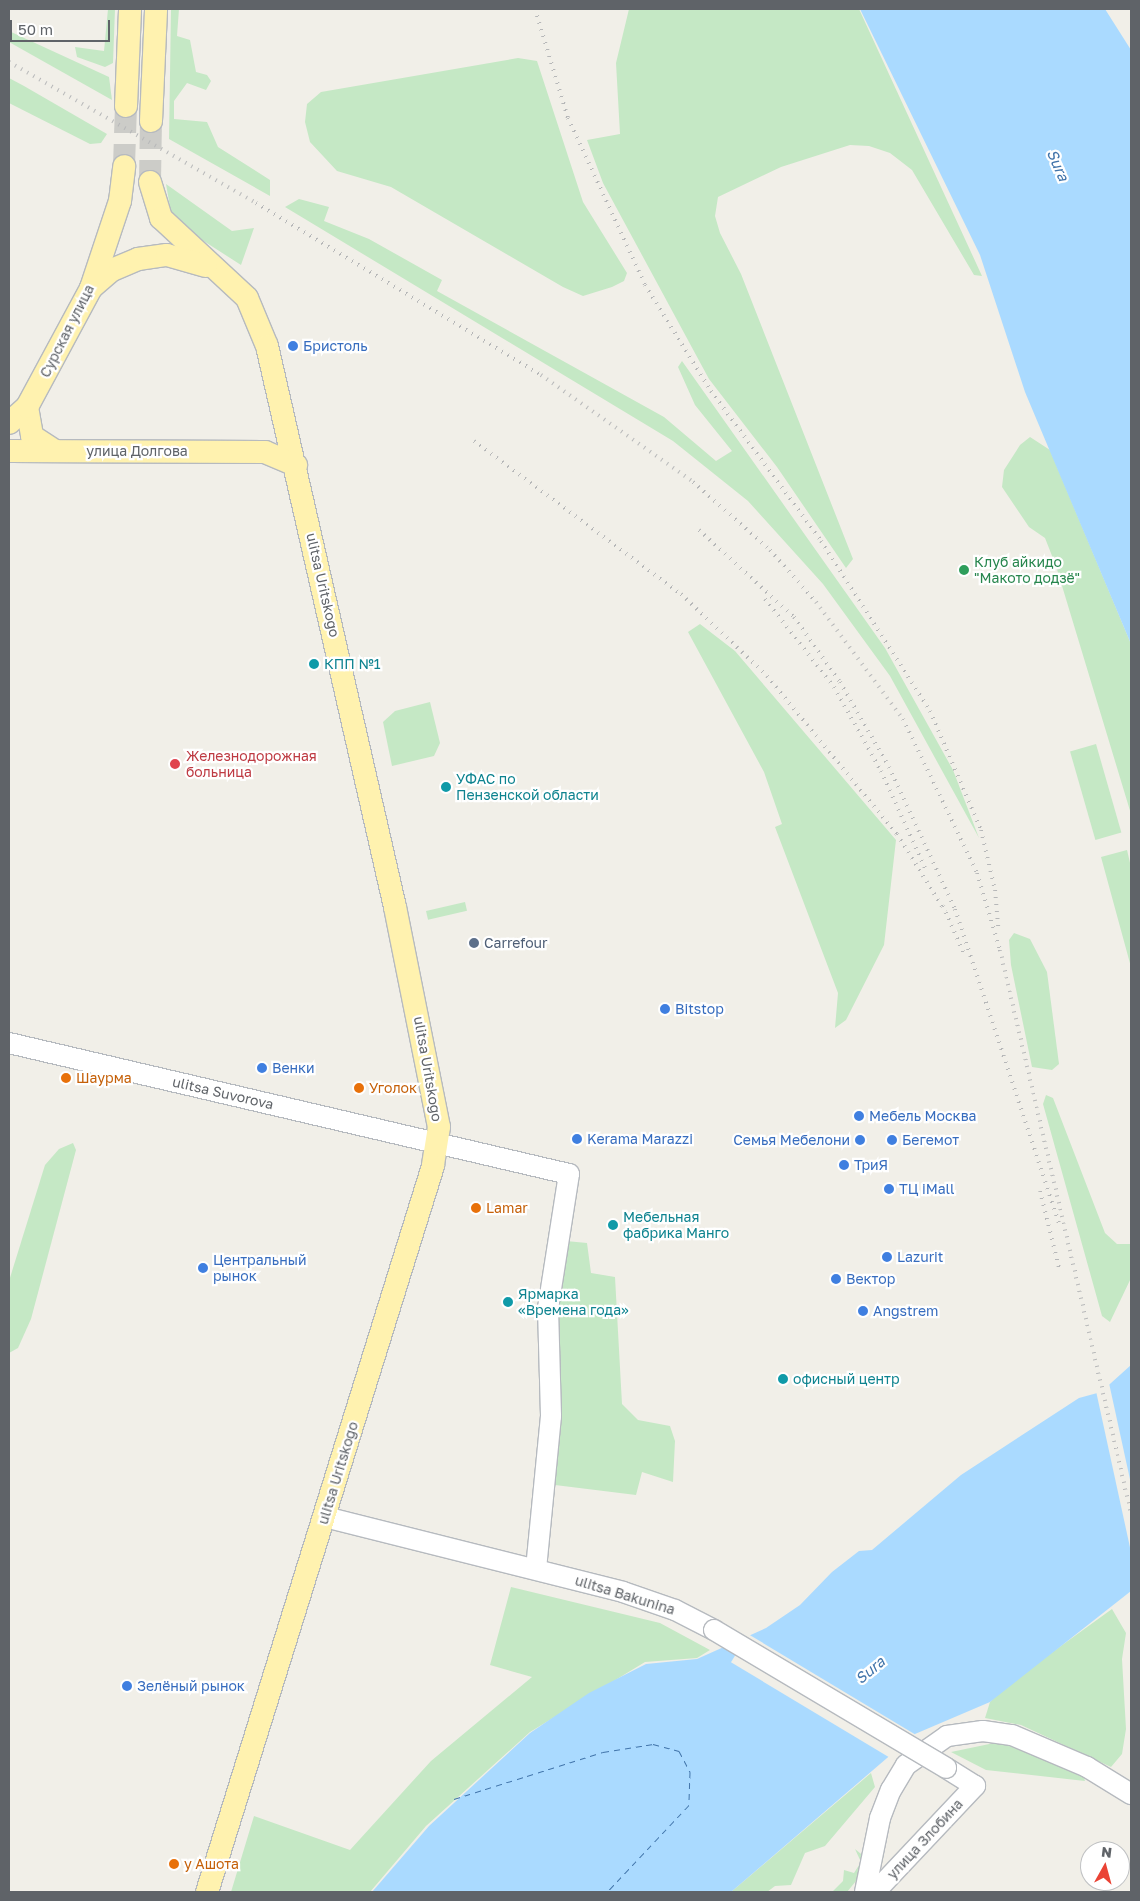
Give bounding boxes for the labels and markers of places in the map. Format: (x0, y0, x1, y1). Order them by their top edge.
place label: Бристоль (303, 338, 368, 354)
marker: Бристоль (287, 340, 299, 352)
place label: Клуб айкидо "Макото додзё" (974, 554, 1080, 586)
marker: Клуб айкидо "Макото додзё" (958, 564, 970, 576)
place label: КПП №1 (324, 656, 380, 672)
marker: КПП №1 (308, 658, 320, 670)
place label: Железнодорожная больница (186, 748, 317, 780)
marker: Железнодорожная больница (168, 757, 182, 771)
place label: УФАС по Пензенской области (456, 771, 599, 804)
marker: УФАС по Пензенской области (440, 781, 452, 793)
place label: Carrefour (484, 935, 547, 951)
marker: Carrefour (468, 937, 480, 949)
place label: Bitstop (675, 1001, 724, 1017)
marker: Bitstop (659, 1003, 671, 1015)
place label: Венки (272, 1060, 315, 1076)
marker: Венки (256, 1062, 268, 1074)
place label: Шаурма (76, 1070, 132, 1086)
marker: Шаурма (60, 1072, 72, 1084)
place label: Уголок (369, 1080, 417, 1096)
marker: Уголок (353, 1082, 365, 1094)
place label: Мебель Москва (869, 1108, 976, 1124)
marker: Мебель Москва (853, 1110, 865, 1122)
place label: Kerama Marazzi (587, 1131, 693, 1147)
place label: Семья Мебелони (733, 1132, 850, 1148)
place label: Бегемот (902, 1132, 959, 1148)
marker: Kerama Marazzi (571, 1133, 583, 1145)
marker: Семья Мебелони (854, 1134, 866, 1146)
marker: Бегемот (886, 1134, 898, 1146)
place label: ТриЯ (854, 1157, 888, 1173)
marker: ТриЯ (838, 1159, 850, 1171)
place label: ТЦ iMall (899, 1181, 955, 1197)
marker: ТЦ iMall (883, 1183, 895, 1195)
place label: Lamar (486, 1200, 528, 1216)
marker: Lamar (470, 1202, 482, 1214)
place label: Мебельная фабрика Манго (623, 1209, 729, 1242)
marker: Мебельная фабрика Манго (607, 1219, 619, 1231)
place label: Lazurit (897, 1249, 943, 1265)
marker: Lazurit (881, 1251, 893, 1263)
place label: Центральный рынок (213, 1252, 306, 1284)
marker: Центральный рынок (197, 1262, 209, 1274)
place label: Вектор (846, 1271, 895, 1287)
marker: Вектор (830, 1273, 842, 1285)
place label: Ярмарка «Времена года» (518, 1286, 629, 1318)
marker: Ярмарка «Времена года» (502, 1296, 514, 1308)
place label: Angstrem (873, 1303, 938, 1319)
marker: Angstrem (857, 1305, 869, 1317)
place label: офисный центр (793, 1371, 900, 1387)
marker: офисный центр (777, 1373, 789, 1385)
place label: Зелёный рынок (137, 1678, 245, 1694)
marker: Зелёный рынок (121, 1680, 133, 1692)
place label: у Ашота (184, 1856, 239, 1872)
marker: у Ашота (168, 1858, 180, 1870)

